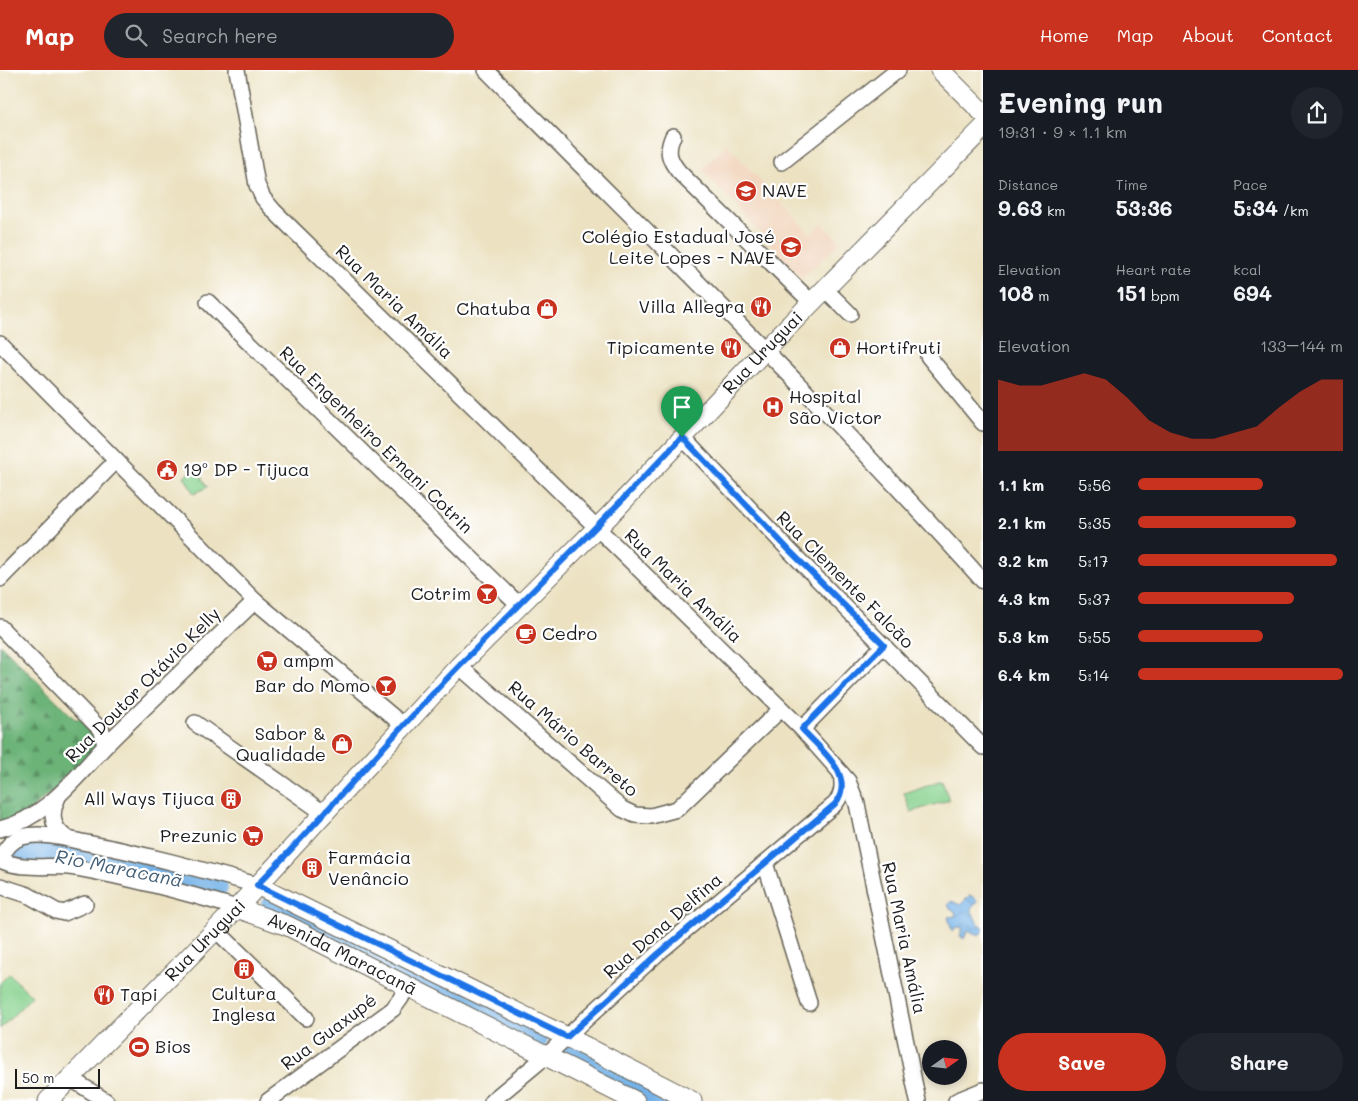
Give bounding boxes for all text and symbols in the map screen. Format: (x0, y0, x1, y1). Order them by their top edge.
search box (104, 13, 454, 58)
text: Map (25, 20, 74, 51)
icon: search (122, 21, 150, 49)
text: Search here (162, 23, 278, 48)
text: Home (1040, 23, 1089, 47)
text: Map (1117, 23, 1153, 47)
text: About (1181, 23, 1234, 47)
text: Contact (1262, 23, 1333, 47)
text: Evening run (998, 84, 1163, 120)
button: share (1291, 87, 1343, 139)
text: 19:31 · 9 × 1.1 km (998, 121, 1127, 142)
text: Distance (998, 175, 1058, 194)
text: Time (1116, 175, 1148, 194)
text: Pace (1233, 175, 1268, 194)
place label: NAVE (762, 178, 807, 202)
school or university icon: NAVE (734, 179, 758, 203)
text: 9.63 (998, 194, 1042, 221)
text: 53:36 (1116, 194, 1172, 221)
text: 5:34 (1233, 194, 1278, 221)
text: km (1042, 201, 1065, 220)
text: /km (1278, 201, 1309, 220)
place label: Colégio Estadual José Leite Lopes - NAVE (582, 224, 775, 269)
school or university icon: Colégio Estadual José Leite Lopes - NAVE (779, 235, 803, 259)
street label: Rua Maria Amália (331, 239, 459, 364)
text: Elevation (998, 260, 1061, 279)
text: Heart rate (1116, 260, 1191, 279)
text: kcal (1233, 260, 1261, 279)
text: 108 (998, 279, 1034, 306)
text: 151 (1116, 279, 1147, 306)
text: 694 (1233, 279, 1272, 306)
text: m (1034, 286, 1049, 305)
text: bpm (1147, 286, 1180, 305)
place label: Villa Allegra (639, 294, 745, 318)
restaurant icon: Villa Allegra (749, 295, 773, 319)
place label: Chatuba (456, 296, 531, 320)
shop icon: Chatuba (535, 297, 559, 321)
street label: Rua Uruguai (717, 305, 808, 399)
place label: Tipicamente (607, 335, 715, 359)
place label: Hortifruti (856, 335, 941, 359)
text: Elevation (998, 335, 1070, 356)
text: 133–144 m (1260, 335, 1343, 356)
restaurant icon: Tipicamente (719, 336, 743, 360)
shop icon: Hortifruti (828, 336, 852, 360)
street label: Rua Engenheiro Ernani Cotrin (275, 340, 479, 538)
place label: Hospital São Victor (789, 384, 882, 429)
pin (661, 386, 703, 437)
icon: arrive (668, 393, 696, 421)
hospital icon: Hospital São Victor (761, 395, 785, 419)
place label: 19º DP - Tijuca (183, 457, 310, 481)
public building icon: 19º DP - Tijuca (155, 458, 179, 482)
text: 1.1 km (998, 474, 1044, 495)
text: 5:56 (1078, 474, 1111, 495)
street label: Rua Clemente Falcão (772, 505, 920, 654)
text: 2.1 km (998, 512, 1046, 533)
text: 5:35 (1078, 512, 1111, 533)
street label: Rua Maria Amália (620, 523, 748, 648)
text: 3.2 km (998, 550, 1049, 571)
text: 5:17 (1078, 550, 1108, 571)
place label: Cotrim (411, 581, 471, 605)
bar icon: Cotrim (475, 582, 499, 606)
text: 4.3 km (998, 588, 1050, 609)
text: 5:37 (1078, 588, 1111, 609)
street label: Rua Doutor Otávio Kelly (60, 602, 225, 767)
place label: Cedro (542, 621, 597, 645)
cafe icon: Cedro (514, 622, 538, 646)
text: 5.3 km (998, 626, 1049, 647)
text: 5:55 (1078, 626, 1111, 647)
place label: ampm (283, 648, 334, 672)
supermarket icon: ampm (255, 649, 279, 673)
text: 6.4 km (998, 664, 1050, 685)
text: 5:14 (1078, 664, 1109, 685)
place label: Bar do Momo (255, 673, 370, 697)
bar icon: Bar do Momo (374, 674, 398, 698)
street label: Rua Mário Barreto (503, 675, 644, 802)
place label: Sabor & Qualidade (236, 721, 326, 766)
shop icon: Sabor & Qualidade (330, 732, 354, 756)
place label: All Ways Tijuca (84, 786, 215, 810)
building icon: All Ways Tijuca (219, 787, 243, 811)
place label: Prezunic (160, 823, 237, 847)
supermarket icon: Prezunic (241, 824, 265, 848)
water label: Rio Maracanã (53, 843, 185, 892)
place label: Farmácia Venâncio (328, 845, 411, 890)
building icon: Farmácia Venâncio (300, 856, 324, 880)
street label: Rua Maria Amália (877, 860, 933, 1016)
street label: Rua Dona Delfina (598, 867, 727, 984)
street label: Rua Uruguai (159, 893, 251, 986)
street label: Avenida Maracanã (264, 907, 422, 1000)
building icon: Cultura Inglesa (232, 957, 256, 981)
place label: Cultura Inglesa (211, 981, 277, 1026)
place label: Tapi (120, 982, 158, 1006)
restaurant icon: Tapi (92, 983, 116, 1007)
street label: Rua Guaxupé (276, 987, 381, 1075)
button: Save (998, 1033, 1166, 1091)
button: Share (1176, 1033, 1343, 1091)
place label: Bios (155, 1034, 191, 1058)
sports icon: Bios (127, 1035, 151, 1059)
north arrow (922, 1040, 968, 1085)
map controls (922, 1040, 967, 1085)
scale bar (15, 1066, 100, 1089)
text: 50 m (22, 1068, 54, 1087)

